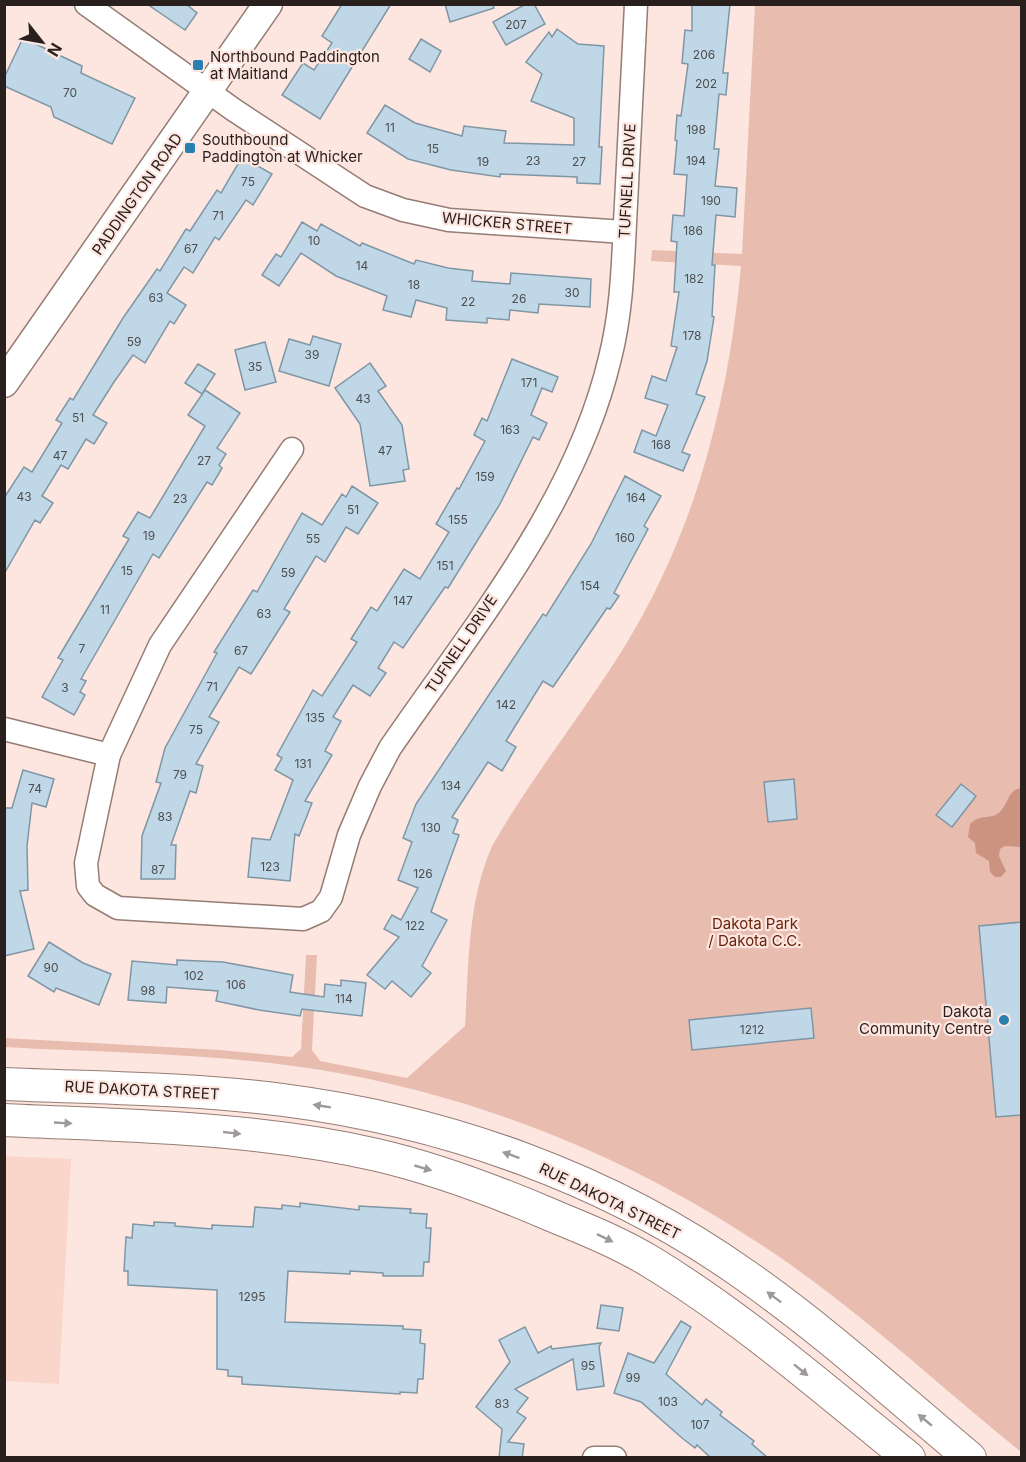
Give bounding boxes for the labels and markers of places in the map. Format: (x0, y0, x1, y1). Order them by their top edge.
place label: Northbound Paddington at Maitland (210, 47, 380, 83)
marker: Northbound Paddington at Maitland (191, 58, 205, 72)
place label: Southbound Paddington at Whicker (202, 130, 363, 166)
marker: Southbound Paddington at Whicker (183, 141, 197, 155)
place label: Dakota Community Centre (859, 1002, 992, 1038)
marker: Dakota Community Centre (997, 1013, 1011, 1027)

